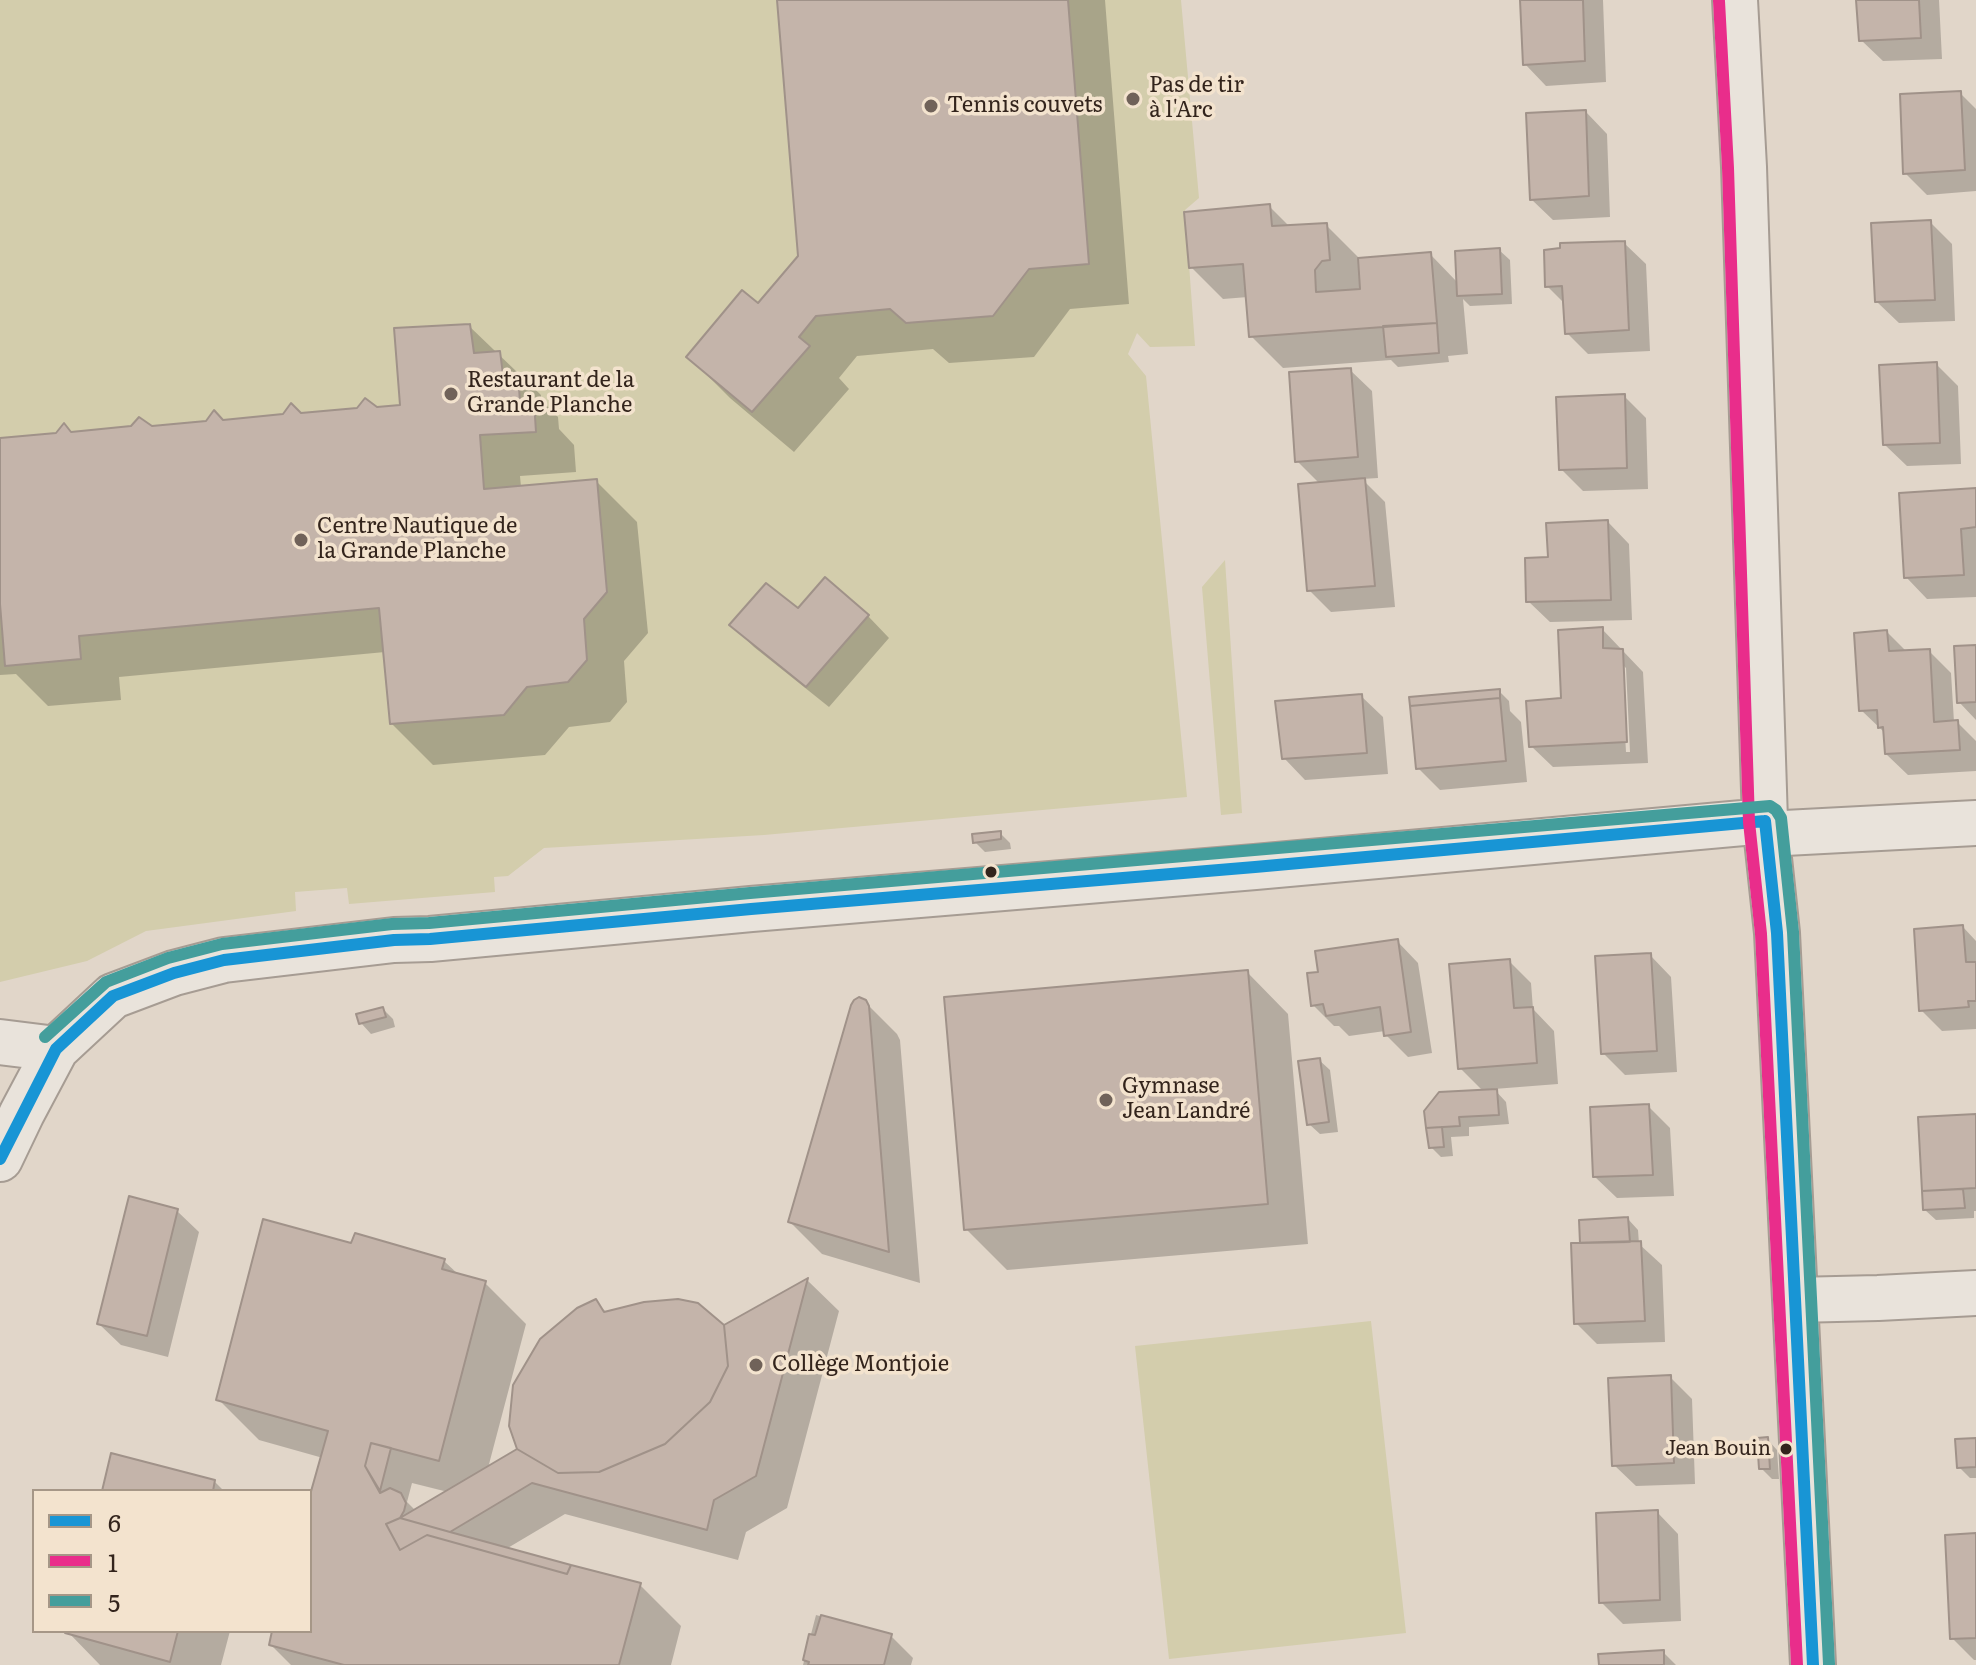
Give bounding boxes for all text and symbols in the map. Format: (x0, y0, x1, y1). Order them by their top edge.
place label: Pas de tir à l'Arc (1149, 73, 1244, 124)
marker: Pas de tir à l'Arc (1124, 90, 1142, 108)
place label: Tennis couvets (947, 93, 1102, 119)
marker: Tennis couvets (922, 97, 940, 115)
place label: Restaurant de la Grande Planche (467, 368, 635, 420)
marker: Restaurant de la Grande Planche (442, 385, 460, 403)
place label: Centre Nautique de la Grande Planche (317, 514, 517, 566)
marker: Centre Nautique de la Grande Planche (292, 531, 310, 549)
unlabelled marker (983, 864, 999, 880)
place label: Gymnase Jean Landré (1122, 1074, 1250, 1126)
marker: Gymnase Jean Landré (1097, 1091, 1115, 1109)
place label: Collège Montjoie (772, 1352, 949, 1378)
marker: Collège Montjoie (747, 1356, 765, 1374)
place label: Jean Bouin (1665, 1437, 1771, 1461)
marker: Jean Bouin (1778, 1441, 1794, 1457)
legend (32, 1489, 312, 1633)
text: 6 (108, 1504, 121, 1539)
text: 1 (108, 1544, 118, 1579)
text: 5 (108, 1584, 120, 1619)

